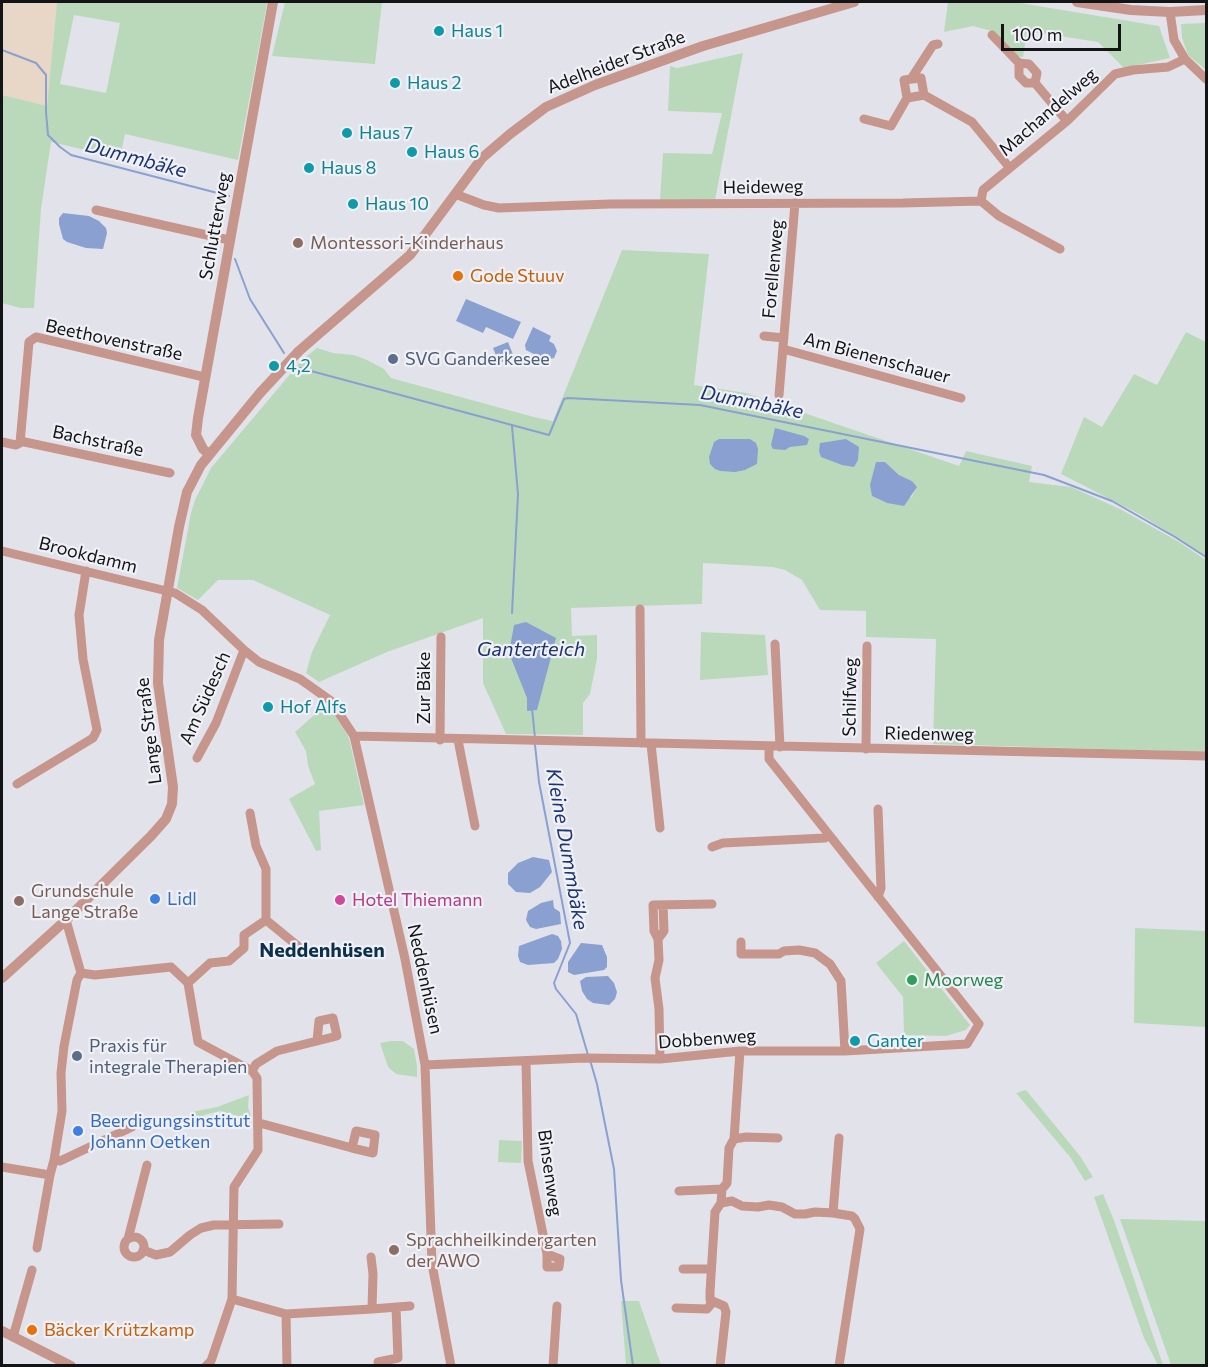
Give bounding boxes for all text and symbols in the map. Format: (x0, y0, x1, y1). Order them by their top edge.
scale bar (1004, 12, 1124, 50)
place label: Haus 1 (451, 20, 503, 42)
text: 100 m (1012, 23, 1062, 45)
marker: Haus 1 (432, 24, 446, 38)
street label: Adelheider Straße (544, 26, 688, 98)
street label: Machandelweg (994, 63, 1102, 161)
place label: Haus 2 (407, 72, 462, 94)
marker: Haus 2 (388, 76, 402, 90)
place label: Haus 7 (359, 122, 413, 144)
marker: Haus 7 (340, 126, 354, 140)
water label: Dummbäke (83, 133, 189, 183)
place label: Haus 6 (424, 141, 480, 163)
marker: Haus 6 (405, 145, 419, 159)
place label: Haus 8 (321, 157, 377, 179)
marker: Haus 8 (302, 161, 316, 175)
street label: Schlutterweg (195, 170, 235, 282)
street label: Heideweg (723, 175, 803, 199)
place label: Haus 10 (365, 193, 429, 215)
marker: Haus 10 (346, 197, 360, 211)
street label: Forellenweg (758, 219, 788, 319)
place label: Montessori-Kinderhaus (310, 232, 504, 254)
marker: Montessori-Kinderhaus (291, 236, 305, 250)
place label: Gode Stuuv (470, 265, 564, 287)
marker: Gode Stuuv (451, 269, 465, 283)
street label: Beethovenstraße (43, 315, 185, 365)
street label: Am Bienenschauer (801, 328, 953, 388)
place label: SVG Ganderkesee (405, 348, 550, 370)
marker: SVG Ganderkesee (386, 352, 400, 366)
place label: 4,2 (286, 355, 311, 377)
marker: 4,2 (267, 359, 281, 373)
water label: Dummbäke (699, 380, 805, 424)
street label: Bachstraße (50, 421, 146, 461)
street label: Brookdamm (37, 532, 139, 578)
water label: Ganterteich (477, 637, 585, 661)
street label: Am Südesch (175, 648, 235, 748)
street label: Zur Bäke (413, 652, 435, 724)
street label: Schilfweg (839, 657, 861, 737)
street label: Lange Straße (132, 677, 166, 785)
place label: Hof Alfs (280, 696, 347, 718)
marker: Hof Alfs (261, 700, 275, 714)
street label: Riedenweg (884, 722, 974, 746)
water label: Kleine Dummbäke (541, 766, 593, 932)
place label: Grundschule Lange Straße (31, 880, 138, 922)
place label: Lidl (167, 888, 197, 910)
place label: Hotel Thiemann (352, 889, 483, 911)
marker: Lidl (148, 892, 162, 906)
marker: Hotel Thiemann (333, 893, 347, 907)
marker: Grundschule Lange Straße (12, 894, 26, 908)
street label: Neddenhüsen (403, 922, 447, 1036)
district label: Neddenhüsen (259, 938, 385, 962)
place label: Moorweg (924, 969, 1003, 991)
marker: Moorweg (905, 973, 919, 987)
street label: Dobbenweg (657, 1025, 757, 1053)
place label: Ganter (867, 1030, 924, 1052)
marker: Ganter (848, 1034, 862, 1048)
place label: Praxis für integrale Therapien (89, 1035, 247, 1078)
marker: Praxis für integrale Therapien (70, 1049, 84, 1063)
place label: Beerdigungsinstitut Johann Oetken (90, 1110, 250, 1152)
marker: Beerdigungsinstitut Johann Oetken (71, 1124, 85, 1138)
street label: Binsenweg (533, 1128, 567, 1218)
place label: Sprachheilkindergarten der AWO (406, 1229, 597, 1272)
marker: Sprachheilkindergarten der AWO (387, 1243, 401, 1257)
place label: Bäcker Krützkamp (44, 1319, 195, 1341)
marker: Bäcker Krützkamp (25, 1323, 39, 1337)

